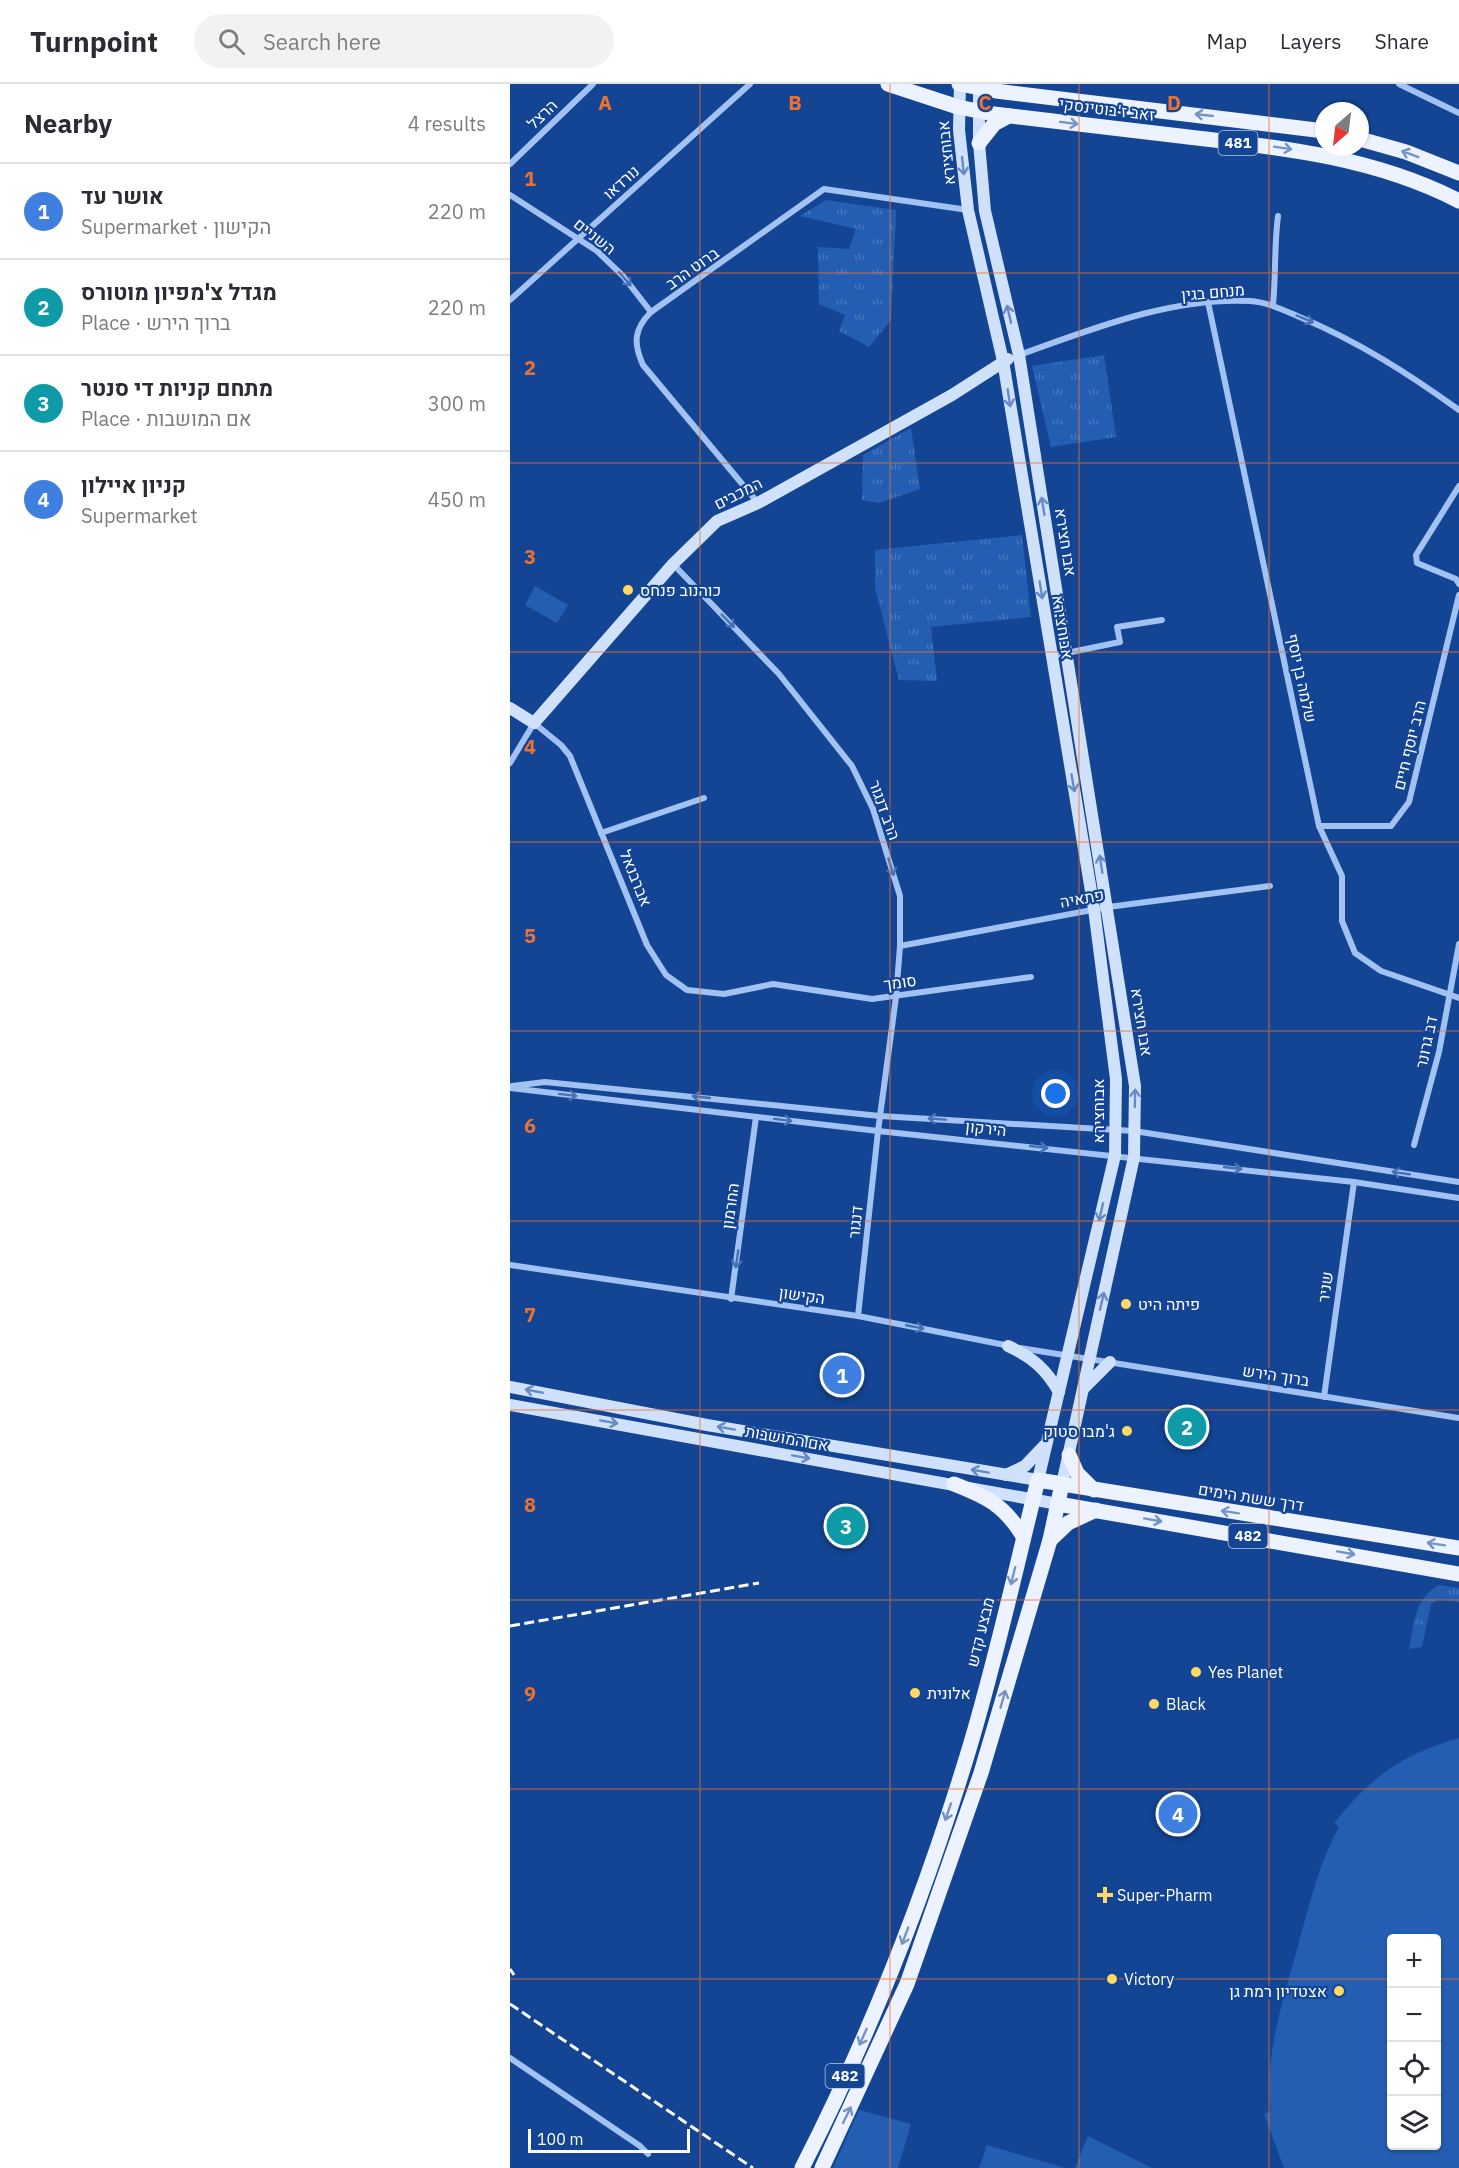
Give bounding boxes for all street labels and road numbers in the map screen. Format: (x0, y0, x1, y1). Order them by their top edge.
street label: זאב ז'בוטינסקי (1058, 93, 1156, 125)
street label: הרצל (523, 95, 561, 133)
street label: אבוחצירא (933, 120, 959, 186)
road number: 481 (1218, 131, 1258, 155)
street label: נורדאו (599, 161, 643, 203)
street label: השניים (570, 213, 620, 259)
street label: ברוט הרב (662, 242, 723, 293)
street label: מנחם בגין (1180, 279, 1246, 305)
street label: המכבים (710, 472, 766, 514)
street label: אבו חצירא (1051, 507, 1081, 577)
street label: אבוחצירא (1048, 593, 1078, 661)
street label: שלמה בן יוסף (1283, 632, 1321, 724)
street label: הרב יוסף חיים (1388, 698, 1430, 792)
street label: הרב דנגור (865, 777, 905, 843)
street label: אברבנאל (616, 847, 656, 909)
street label: פתאיה (1058, 884, 1106, 912)
street label: סומך (882, 970, 918, 994)
street label: אבו חצירא (1127, 987, 1157, 1057)
street label: דב גרונר (1411, 1014, 1441, 1070)
street label: אבוחצירא (1088, 1079, 1108, 1143)
street label: הירקון (964, 1116, 1008, 1140)
street label: החרמון (717, 1182, 743, 1230)
street label: דנגור (843, 1205, 867, 1239)
street label: שניר (1313, 1270, 1337, 1304)
street label: הקישון (778, 1282, 826, 1308)
street label: ברוך הירש (1241, 1360, 1311, 1390)
street label: אם המושבות (744, 1421, 830, 1455)
street label: דרך ששת הימים (1197, 1479, 1305, 1515)
road number: 482 (1228, 1524, 1268, 1548)
street label: מבצע קדש (962, 1595, 998, 1669)
road number: 482 (826, 2064, 864, 2088)

